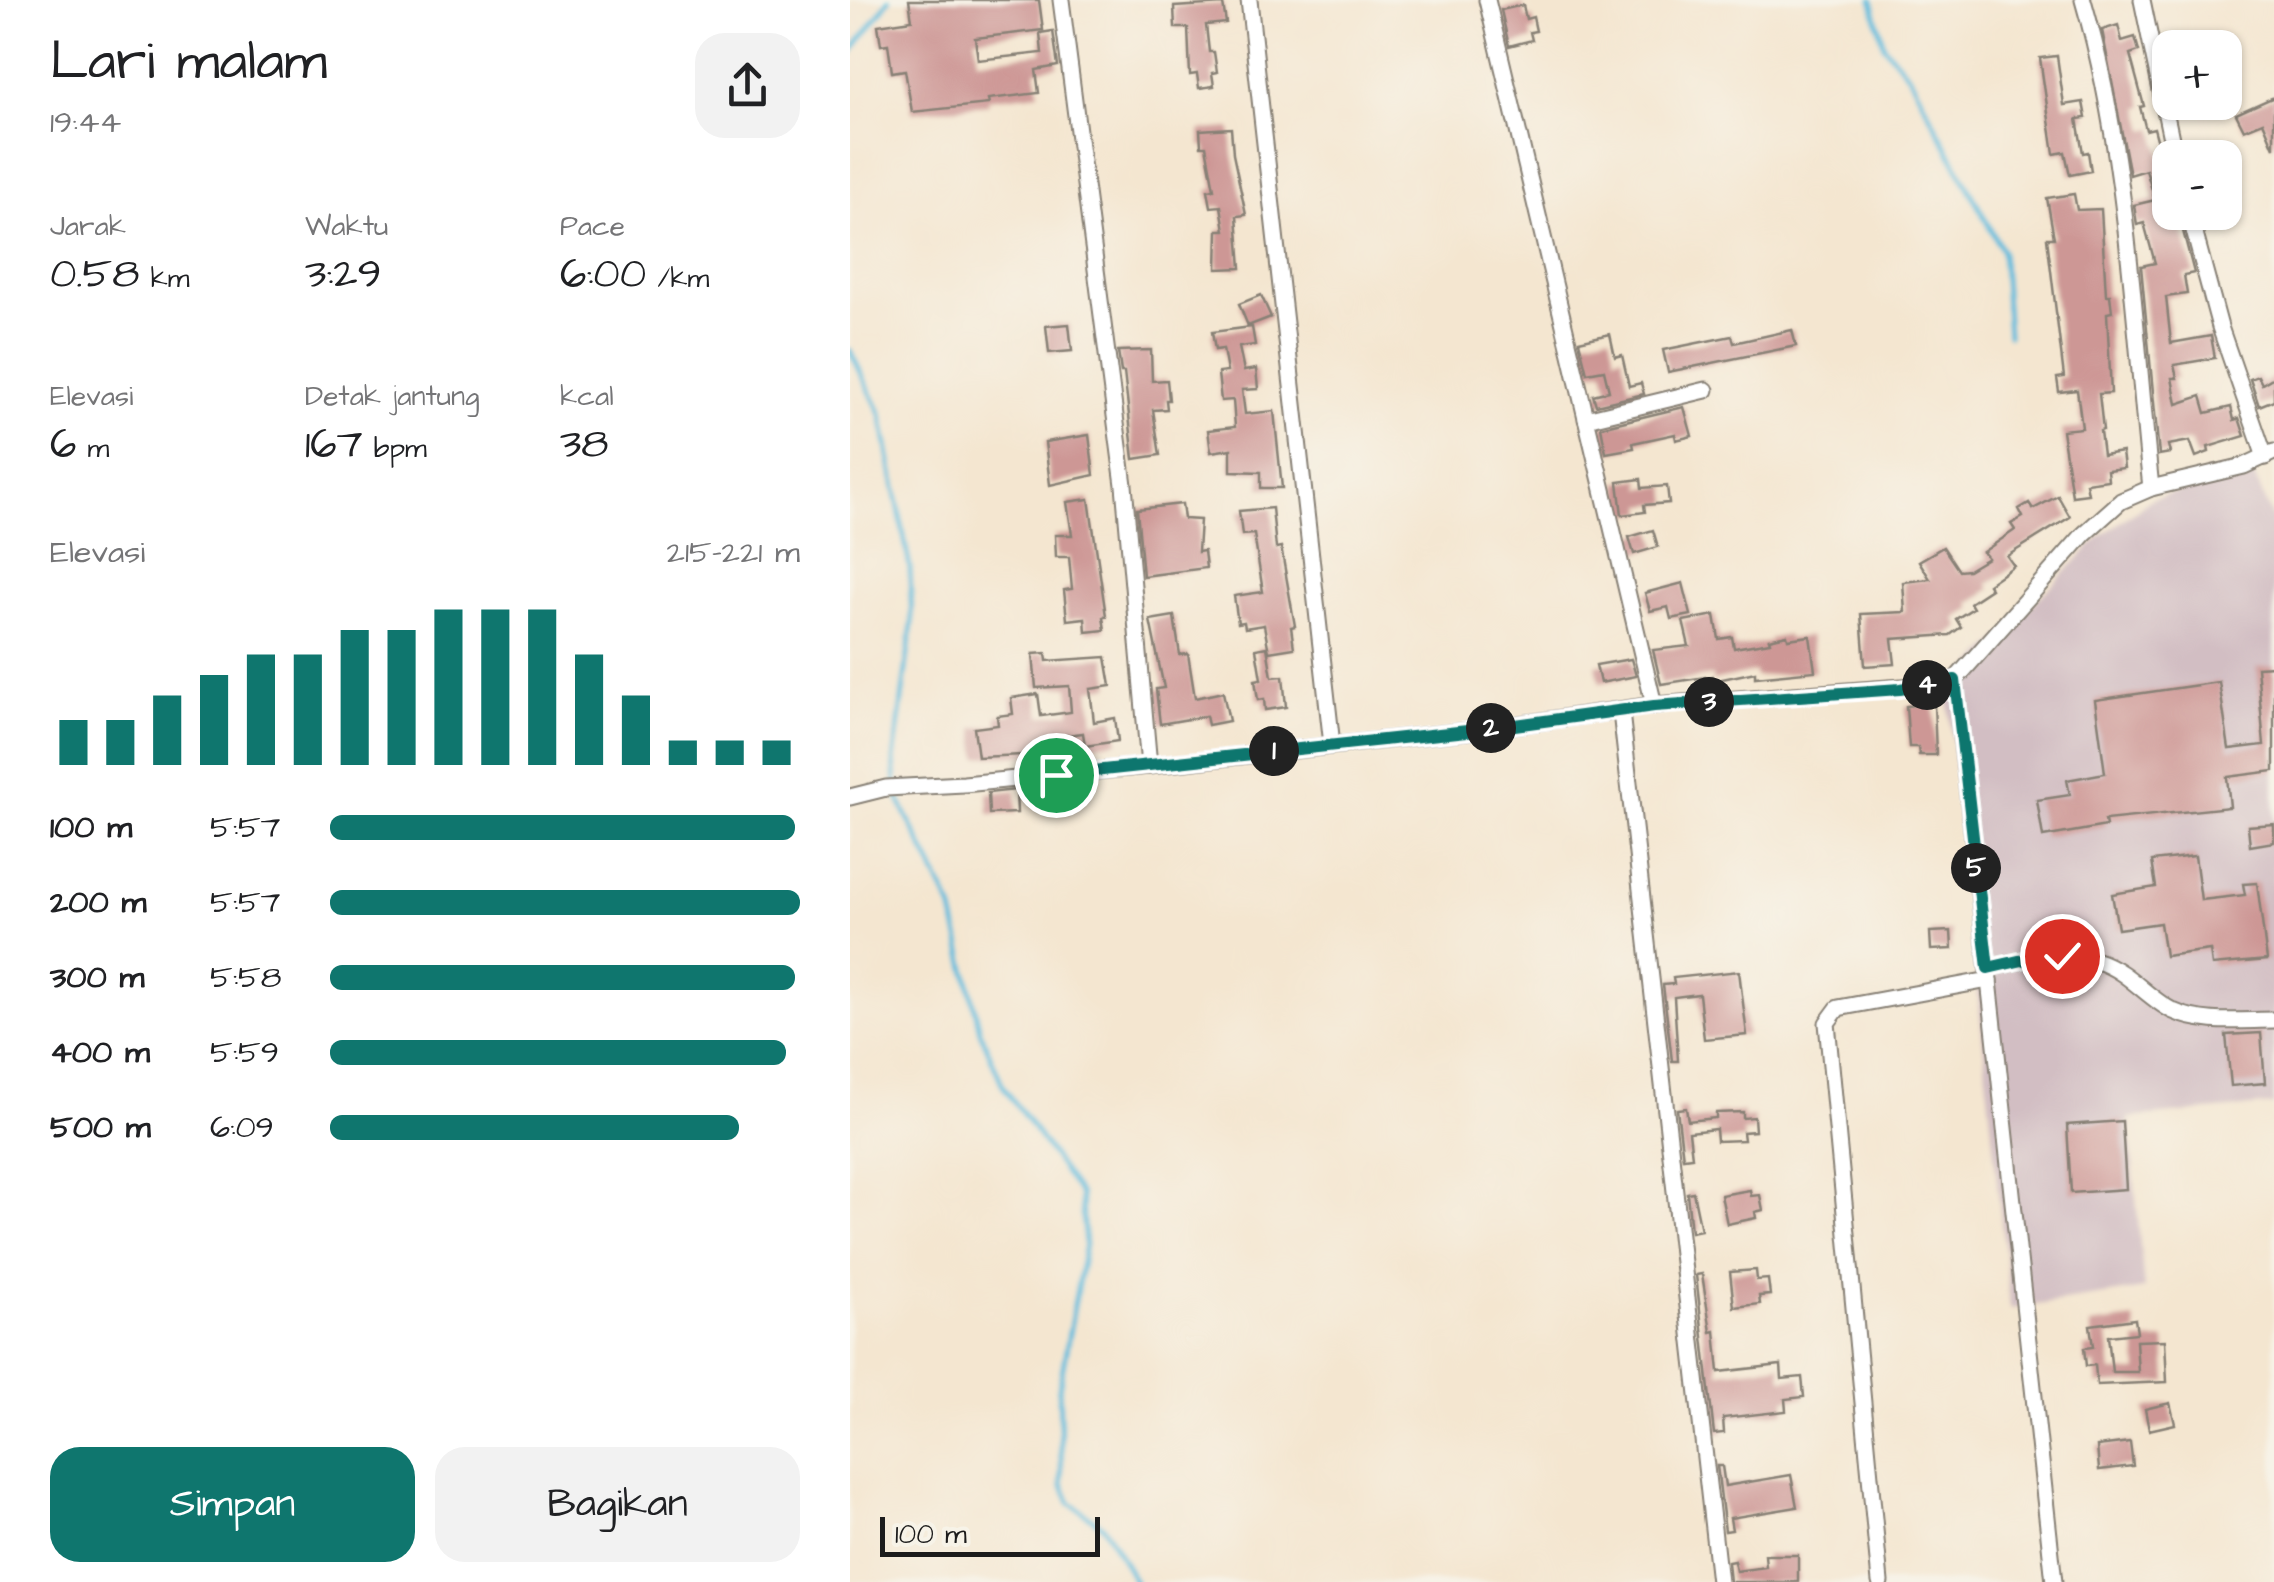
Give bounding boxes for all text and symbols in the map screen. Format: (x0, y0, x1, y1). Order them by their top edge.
text: Lari malam (50, 24, 327, 100)
map controls (2152, 30, 2242, 230)
button: + (2152, 30, 2242, 120)
button: share (695, 33, 800, 138)
text: 19:44 (50, 100, 121, 145)
button: − (2152, 140, 2242, 230)
text: Jarak (50, 207, 126, 246)
text: Waktu (305, 207, 388, 246)
text: Pace (560, 207, 625, 246)
text: 0.58 (50, 246, 139, 304)
text: 3:29 (305, 246, 381, 304)
text: 6:00 (560, 246, 646, 304)
text: km (139, 259, 190, 298)
text: /km (646, 259, 709, 298)
text: Elevasi (50, 377, 133, 416)
text: Detak jantung (305, 377, 479, 416)
text: kcal (560, 377, 614, 416)
text: 6 (50, 416, 76, 474)
text: 167 (305, 416, 363, 474)
text: 38 (560, 416, 609, 474)
text: m (76, 429, 109, 468)
text: bpm (363, 429, 427, 468)
text: Elevasi (50, 530, 145, 575)
text: 215–221 m (667, 530, 800, 575)
pin: 4 (1902, 660, 1952, 710)
text: 4 (1917, 665, 1937, 704)
pin: 3 (1684, 677, 1734, 727)
text: 3 (1702, 682, 1716, 721)
pin: 2 (1466, 703, 1516, 753)
text: 2 (1483, 708, 1499, 747)
pin: 1 (1249, 726, 1299, 776)
text: 1 (1272, 731, 1276, 770)
pin (1014, 733, 1099, 818)
icon: arrive (1029, 748, 1084, 803)
text: 100 m (50, 805, 132, 850)
text: 5:57 (210, 805, 280, 850)
pin: 5 (1951, 843, 2001, 893)
text: 5 (1966, 848, 1986, 887)
text: 200 m (50, 880, 146, 925)
text: 5:57 (210, 880, 280, 925)
pin (2020, 914, 2105, 999)
icon: check (2035, 929, 2090, 984)
text: 300 m (50, 955, 144, 1000)
text: 5:58 (210, 955, 281, 1000)
text: 400 m (50, 1030, 150, 1075)
text: 5:59 (210, 1030, 279, 1075)
text: 500 m (50, 1105, 151, 1150)
text: 6:09 (210, 1105, 274, 1150)
button: Simpan (50, 1447, 415, 1562)
button: Bagikan (435, 1447, 800, 1562)
scale bar (880, 1512, 1100, 1556)
text: 100 m (895, 1515, 967, 1554)

